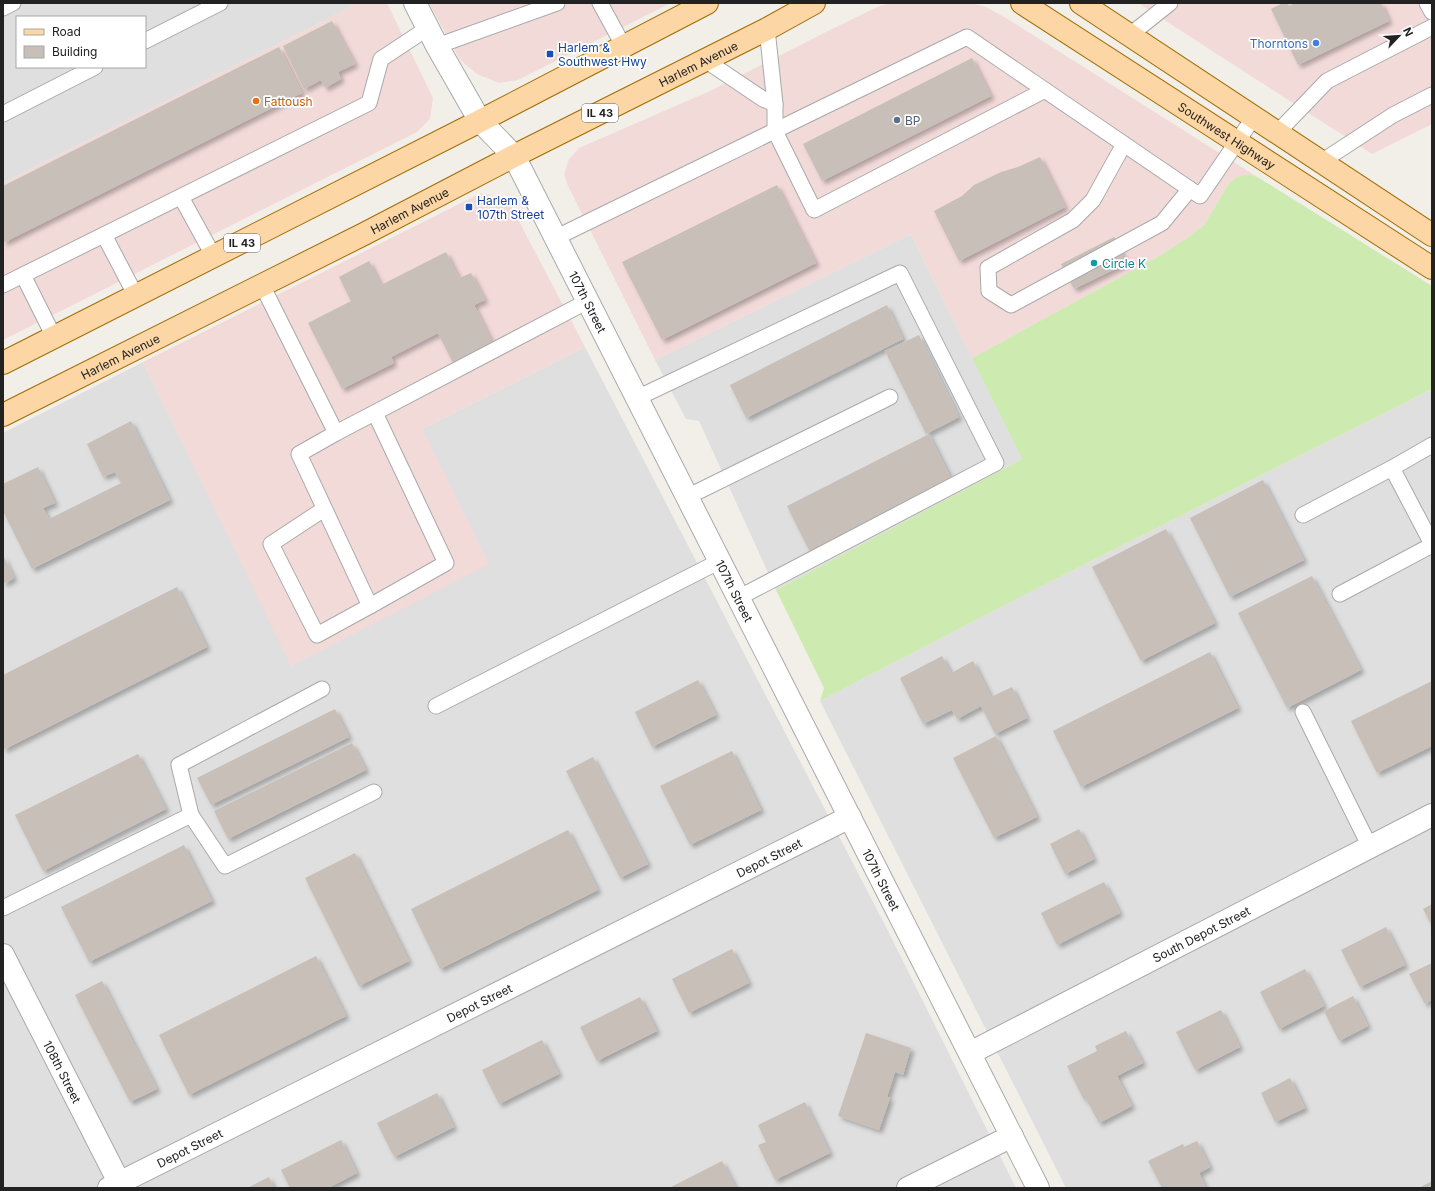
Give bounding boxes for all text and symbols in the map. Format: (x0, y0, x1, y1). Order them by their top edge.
legend (16, 16, 146, 68)
north arrow (1379, 16, 1419, 56)
text: Road (52, 24, 81, 39)
text: N (1400, 25, 1416, 39)
place label: Thorntons (1250, 36, 1308, 51)
street label: Harlem Avenue (656, 37, 740, 90)
marker: Thorntons (1311, 38, 1321, 48)
place label: Harlem & Southwest Hwy (558, 40, 647, 69)
text: Building (52, 44, 97, 59)
marker: Harlem & Southwest Hwy (545, 49, 555, 59)
place label: Fattoush (264, 94, 313, 109)
marker: Fattoush (251, 96, 261, 106)
street label: Southwest Highway (1175, 99, 1279, 172)
road number: IL 43 (582, 104, 618, 122)
place label: BP (905, 113, 921, 128)
marker: BP (892, 115, 902, 125)
street label: Harlem Avenue (368, 184, 451, 237)
place label: Harlem & 107th Street (477, 193, 544, 222)
marker: Harlem & 107th Street (464, 202, 474, 212)
road number: IL 43 (224, 234, 260, 252)
place label: Circle K (1102, 256, 1146, 271)
marker: Circle K (1089, 258, 1099, 268)
street label: 107th Street (566, 268, 610, 335)
street label: Harlem Avenue (78, 330, 162, 382)
street label: 107th Street (713, 557, 757, 624)
street label: Depot Street (734, 835, 804, 880)
street label: 107th Street (859, 846, 903, 913)
street label: South Depot Street (1150, 903, 1253, 965)
street label: Depot Street (444, 980, 515, 1025)
street label: 108th Street (40, 1038, 85, 1106)
street label: Depot Street (154, 1125, 225, 1170)

